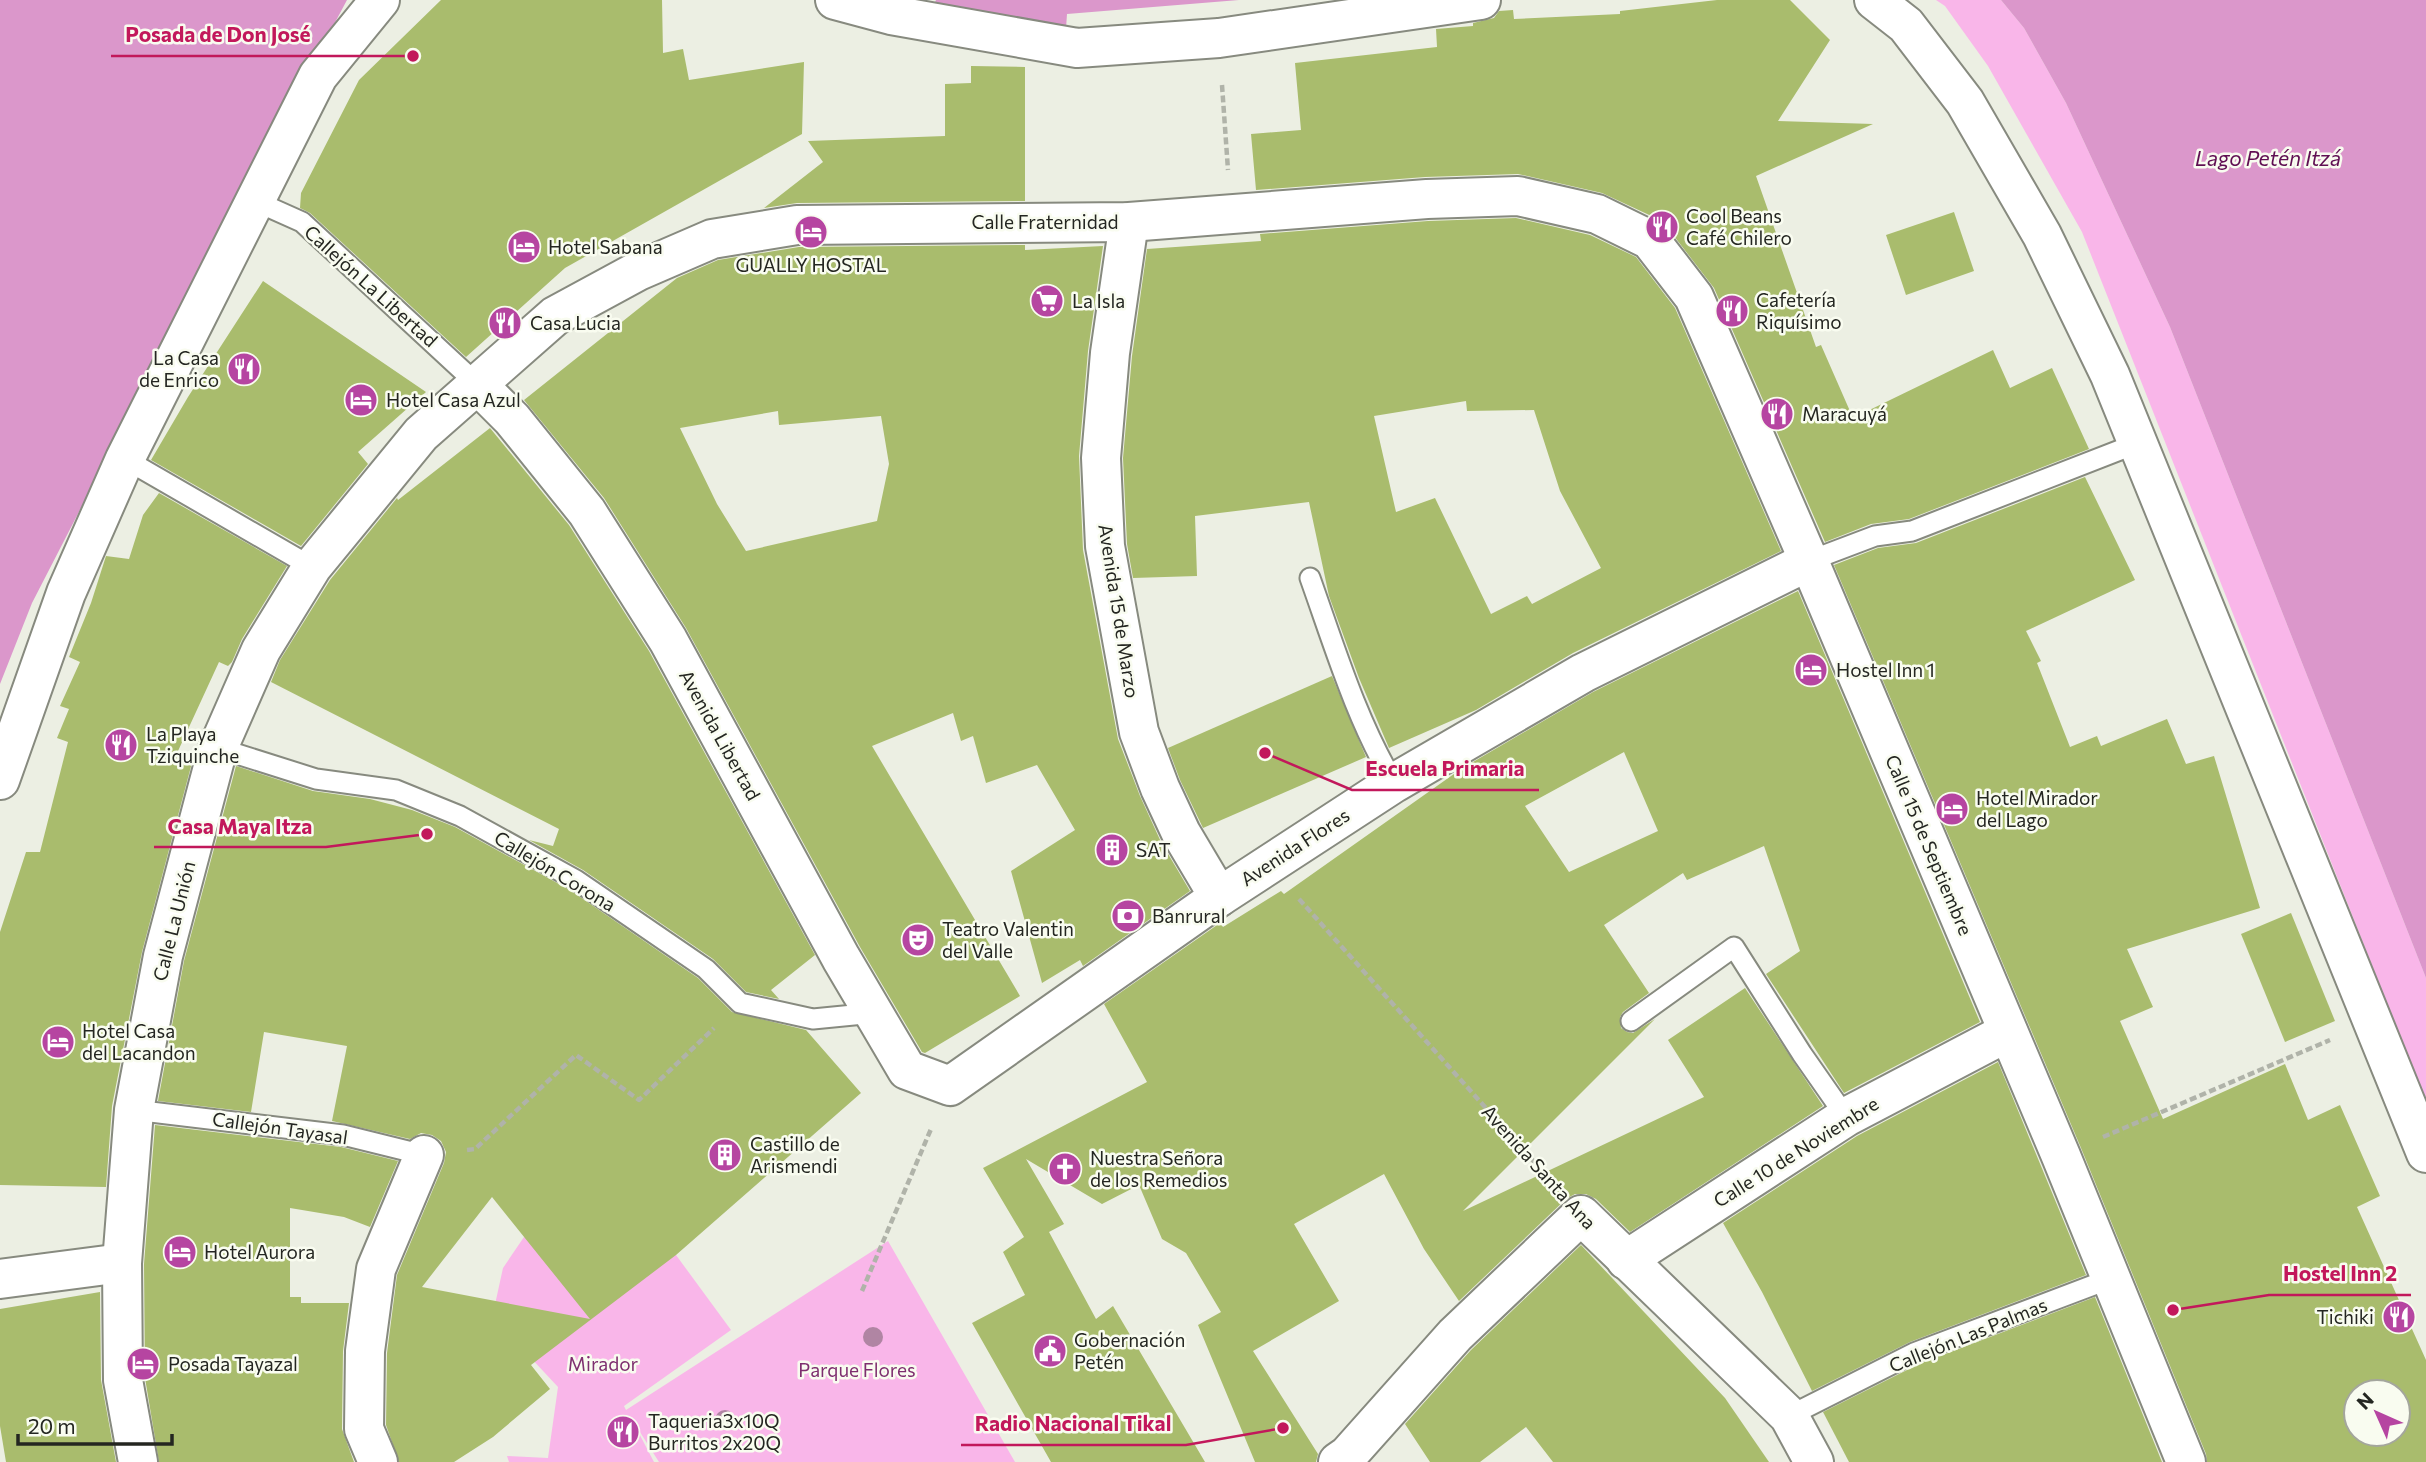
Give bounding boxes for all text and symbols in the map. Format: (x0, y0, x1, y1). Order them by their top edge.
callout: Posada de Don José (111, 14, 325, 56)
text: Posada de Don José (125, 21, 311, 46)
water label: Lago Petén Itzá (2195, 145, 2342, 170)
place label: Cool Beans Café Chilero (1686, 204, 1792, 249)
restaurant icon: Cool Beans Café Chilero (1643, 208, 1681, 246)
street label: Calle Fraternidad (971, 210, 1119, 233)
hotel icon: GUALLY HOSTAL (792, 213, 830, 251)
street label: Callejón La Libertad (300, 220, 443, 351)
hotel icon: Hotel Sabana (505, 228, 543, 266)
place label: Hotel Sabana (548, 235, 663, 258)
place label: GUALLY HOSTAL (735, 253, 887, 276)
supermarket icon: La Isla (1028, 282, 1066, 320)
place label: Cafetería Riquísimo (1756, 288, 1842, 333)
place label: La Isla (1072, 289, 1125, 312)
restaurant icon: Cafetería Riquísimo (1713, 292, 1751, 330)
restaurant icon: Casa Lucia (486, 304, 524, 342)
place label: Casa Lucia (530, 311, 621, 334)
place label: La Casa de Enrico (139, 346, 219, 391)
restaurant icon: La Casa de Enrico (225, 350, 263, 388)
hotel icon: Hotel Casa Azul (342, 381, 380, 419)
place label: Hotel Casa Azul (386, 388, 521, 411)
restaurant icon: Maracuyá (1758, 395, 1796, 433)
place label: Maracuyá (1802, 402, 1887, 425)
street label: Avenida 15 de Marzo (1094, 522, 1145, 700)
hotel icon: Hostel Inn 1 (1792, 651, 1830, 689)
place label: Hostel Inn 1 (1836, 658, 1935, 681)
street label: Avenida Libertad (675, 666, 766, 804)
place label: La Playa Tziquinche (146, 722, 239, 767)
restaurant icon: La Playa Tziquinche (102, 726, 140, 764)
callout: Escuela Primaria (1352, 748, 1539, 790)
street label: Calle 15 de Septiembre (1881, 751, 1978, 938)
text: Escuela Primaria (1365, 755, 1525, 780)
place label: Hotel Mirador del Lago (1976, 786, 2098, 831)
hotel icon: Hotel Mirador del Lago (1933, 790, 1971, 828)
street label: Avenida Flores (1236, 803, 1353, 890)
callout: Casa Maya Itza (154, 805, 326, 847)
text: Casa Maya Itza (168, 813, 312, 838)
street label: Callejón Corona (491, 825, 620, 916)
building icon: SAT (1093, 831, 1131, 869)
place label: SAT (1136, 838, 1171, 861)
street label: Calle La Unión (148, 859, 200, 983)
bank icon: Banrural (1109, 897, 1147, 935)
place label: Banrural (1152, 904, 1225, 927)
place label: Teatro Valentin del Valle (942, 917, 1074, 962)
theatre icon: Teatro Valentin del Valle (899, 921, 937, 959)
place label: Hotel Casa del Lacandon (82, 1019, 196, 1064)
hotel icon: Hotel Casa del Lacandon (39, 1023, 77, 1061)
street label: Calle 10 de Noviembre (1709, 1091, 1882, 1212)
street label: Avenida Santa Ana (1477, 1100, 1601, 1234)
street label: Callejón Tayasal (211, 1107, 349, 1148)
place label: Castillo de Arismendi (750, 1132, 840, 1177)
building icon: Castillo de Arismendi (706, 1136, 744, 1174)
place label: Nuestra Señora de los Remedios (1090, 1146, 1227, 1191)
church icon: Nuestra Señora de los Remedios (1046, 1150, 1084, 1188)
hotel icon: Hotel Aurora (161, 1233, 199, 1271)
place label: Hotel Aurora (204, 1240, 315, 1263)
callout: Hostel Inn 2 (2269, 1253, 2411, 1295)
text: Hostel Inn 2 (2283, 1260, 2397, 1285)
street label: Callejón Las Palmas (1885, 1292, 2050, 1377)
restaurant icon: Tichiki (2380, 1298, 2418, 1336)
place label: Tichiki (2317, 1305, 2374, 1328)
place label: Gobernación Petén (1074, 1328, 1185, 1373)
public building icon: Gobernación Petén (1031, 1332, 1069, 1370)
hotel icon: Posada Tayazal (124, 1345, 162, 1383)
place label: Posada Tayazal (168, 1352, 298, 1375)
park label: Mirador (568, 1352, 639, 1375)
park label: Parque Flores (798, 1358, 916, 1381)
north arrow (2342, 1378, 2412, 1448)
text: N (2351, 1387, 2378, 1414)
scale bar (18, 1402, 172, 1446)
callout: Radio Nacional Tikal (961, 1403, 1186, 1445)
place label: Taqueria3x10Q Burritos 2x20Q (648, 1409, 781, 1454)
text: Radio Nacional Tikal (975, 1410, 1171, 1435)
text: 20 m (28, 1413, 76, 1438)
restaurant icon: Taqueria3x10Q Burritos 2x20Q (604, 1413, 642, 1451)

